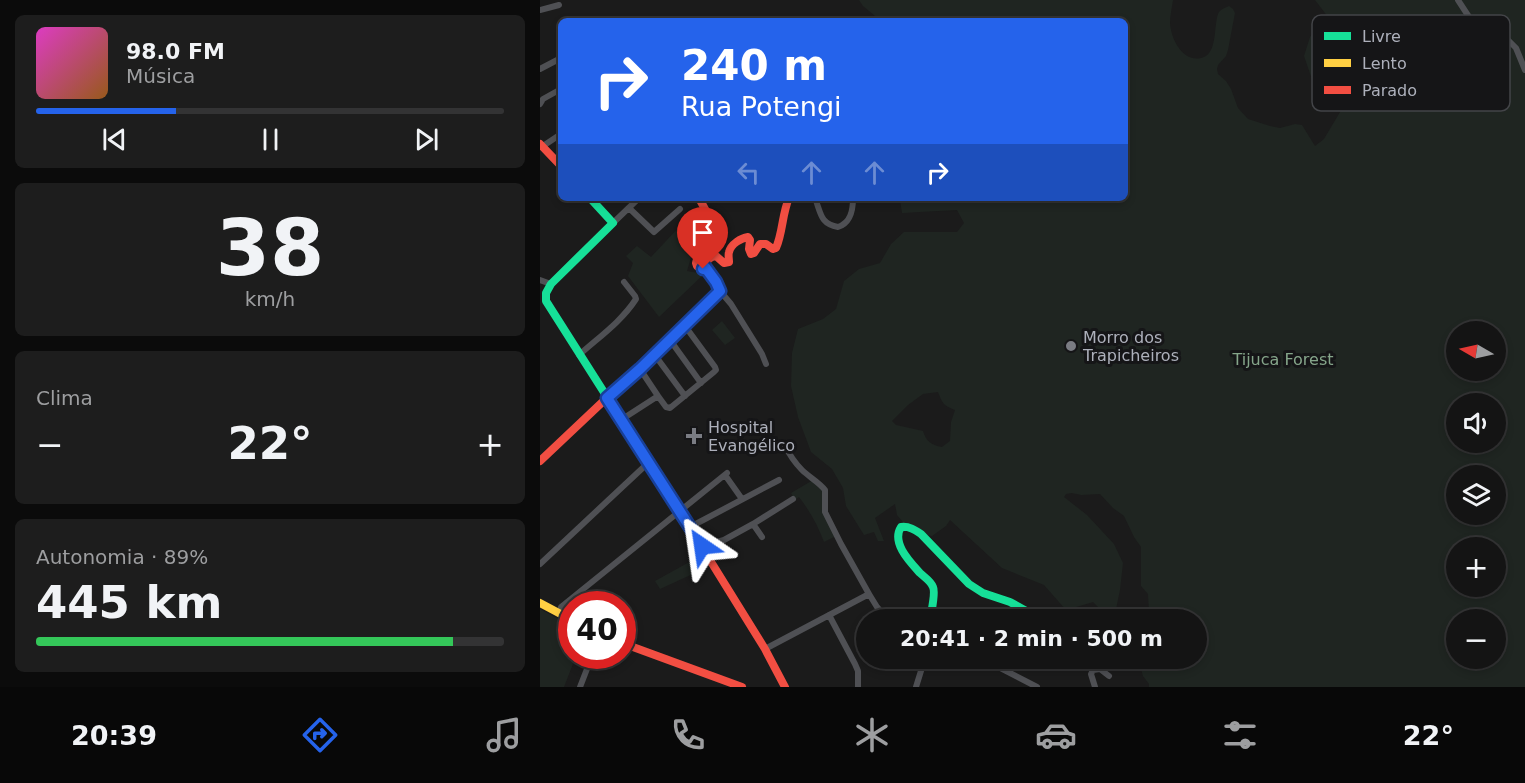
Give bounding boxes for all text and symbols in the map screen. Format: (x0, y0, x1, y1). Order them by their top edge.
legend (1312, 15, 1510, 111)
text: Livre (1362, 27, 1401, 46)
text: 98.0 FM (126, 39, 225, 64)
text: 240 m (681, 41, 827, 90)
icon: right (582, 42, 660, 120)
text: Lento (1362, 54, 1407, 73)
text: Música (126, 64, 195, 88)
text: Parado (1362, 81, 1417, 100)
text: Rua Potengi (681, 91, 842, 122)
icon: previous (98, 123, 131, 156)
icon: pause (254, 123, 287, 156)
icon: next (410, 123, 443, 156)
icon: left (732, 156, 765, 189)
icon: ahead (795, 156, 828, 189)
icon: ahead (858, 156, 891, 189)
icon: right (921, 156, 954, 189)
text: 38 (216, 203, 324, 293)
pin (677, 207, 728, 269)
icon: arrive (686, 216, 719, 249)
text: km/h (245, 287, 295, 311)
north arrow (1446, 321, 1506, 381)
map controls (1446, 321, 1506, 669)
place label: Morro dos Trapicheiros (1082, 328, 1179, 365)
marker: Morro dos Trapicheiros (1064, 339, 1078, 353)
park label: Tijuca Forest (1231, 350, 1334, 369)
text: Clima (36, 386, 93, 410)
button: sound (1446, 393, 1506, 453)
text: 22° (227, 417, 313, 470)
place label: Hospital Evangélico (708, 418, 795, 455)
text: − (36, 425, 64, 464)
text: + (476, 425, 504, 464)
marker: Hospital Evangélico (685, 427, 703, 445)
button: layers (1446, 465, 1506, 525)
position arrow (670, 514, 734, 578)
button: + (1446, 537, 1506, 597)
text: Autonomia · 89% (36, 545, 208, 569)
text: 445 km (36, 576, 222, 629)
speed limit sign: 40 (558, 591, 636, 669)
button: − (1446, 609, 1506, 669)
text: 20:41 · 2 min · 500 m (900, 626, 1163, 651)
icon: directions (299, 714, 341, 756)
icon: music (483, 714, 525, 756)
icon: phone (667, 714, 709, 756)
icon: climate (851, 714, 893, 756)
icon: car (1035, 714, 1077, 756)
icon: filters (1219, 714, 1261, 756)
text: 20:39 (71, 720, 157, 751)
text: 22° (1403, 720, 1454, 751)

